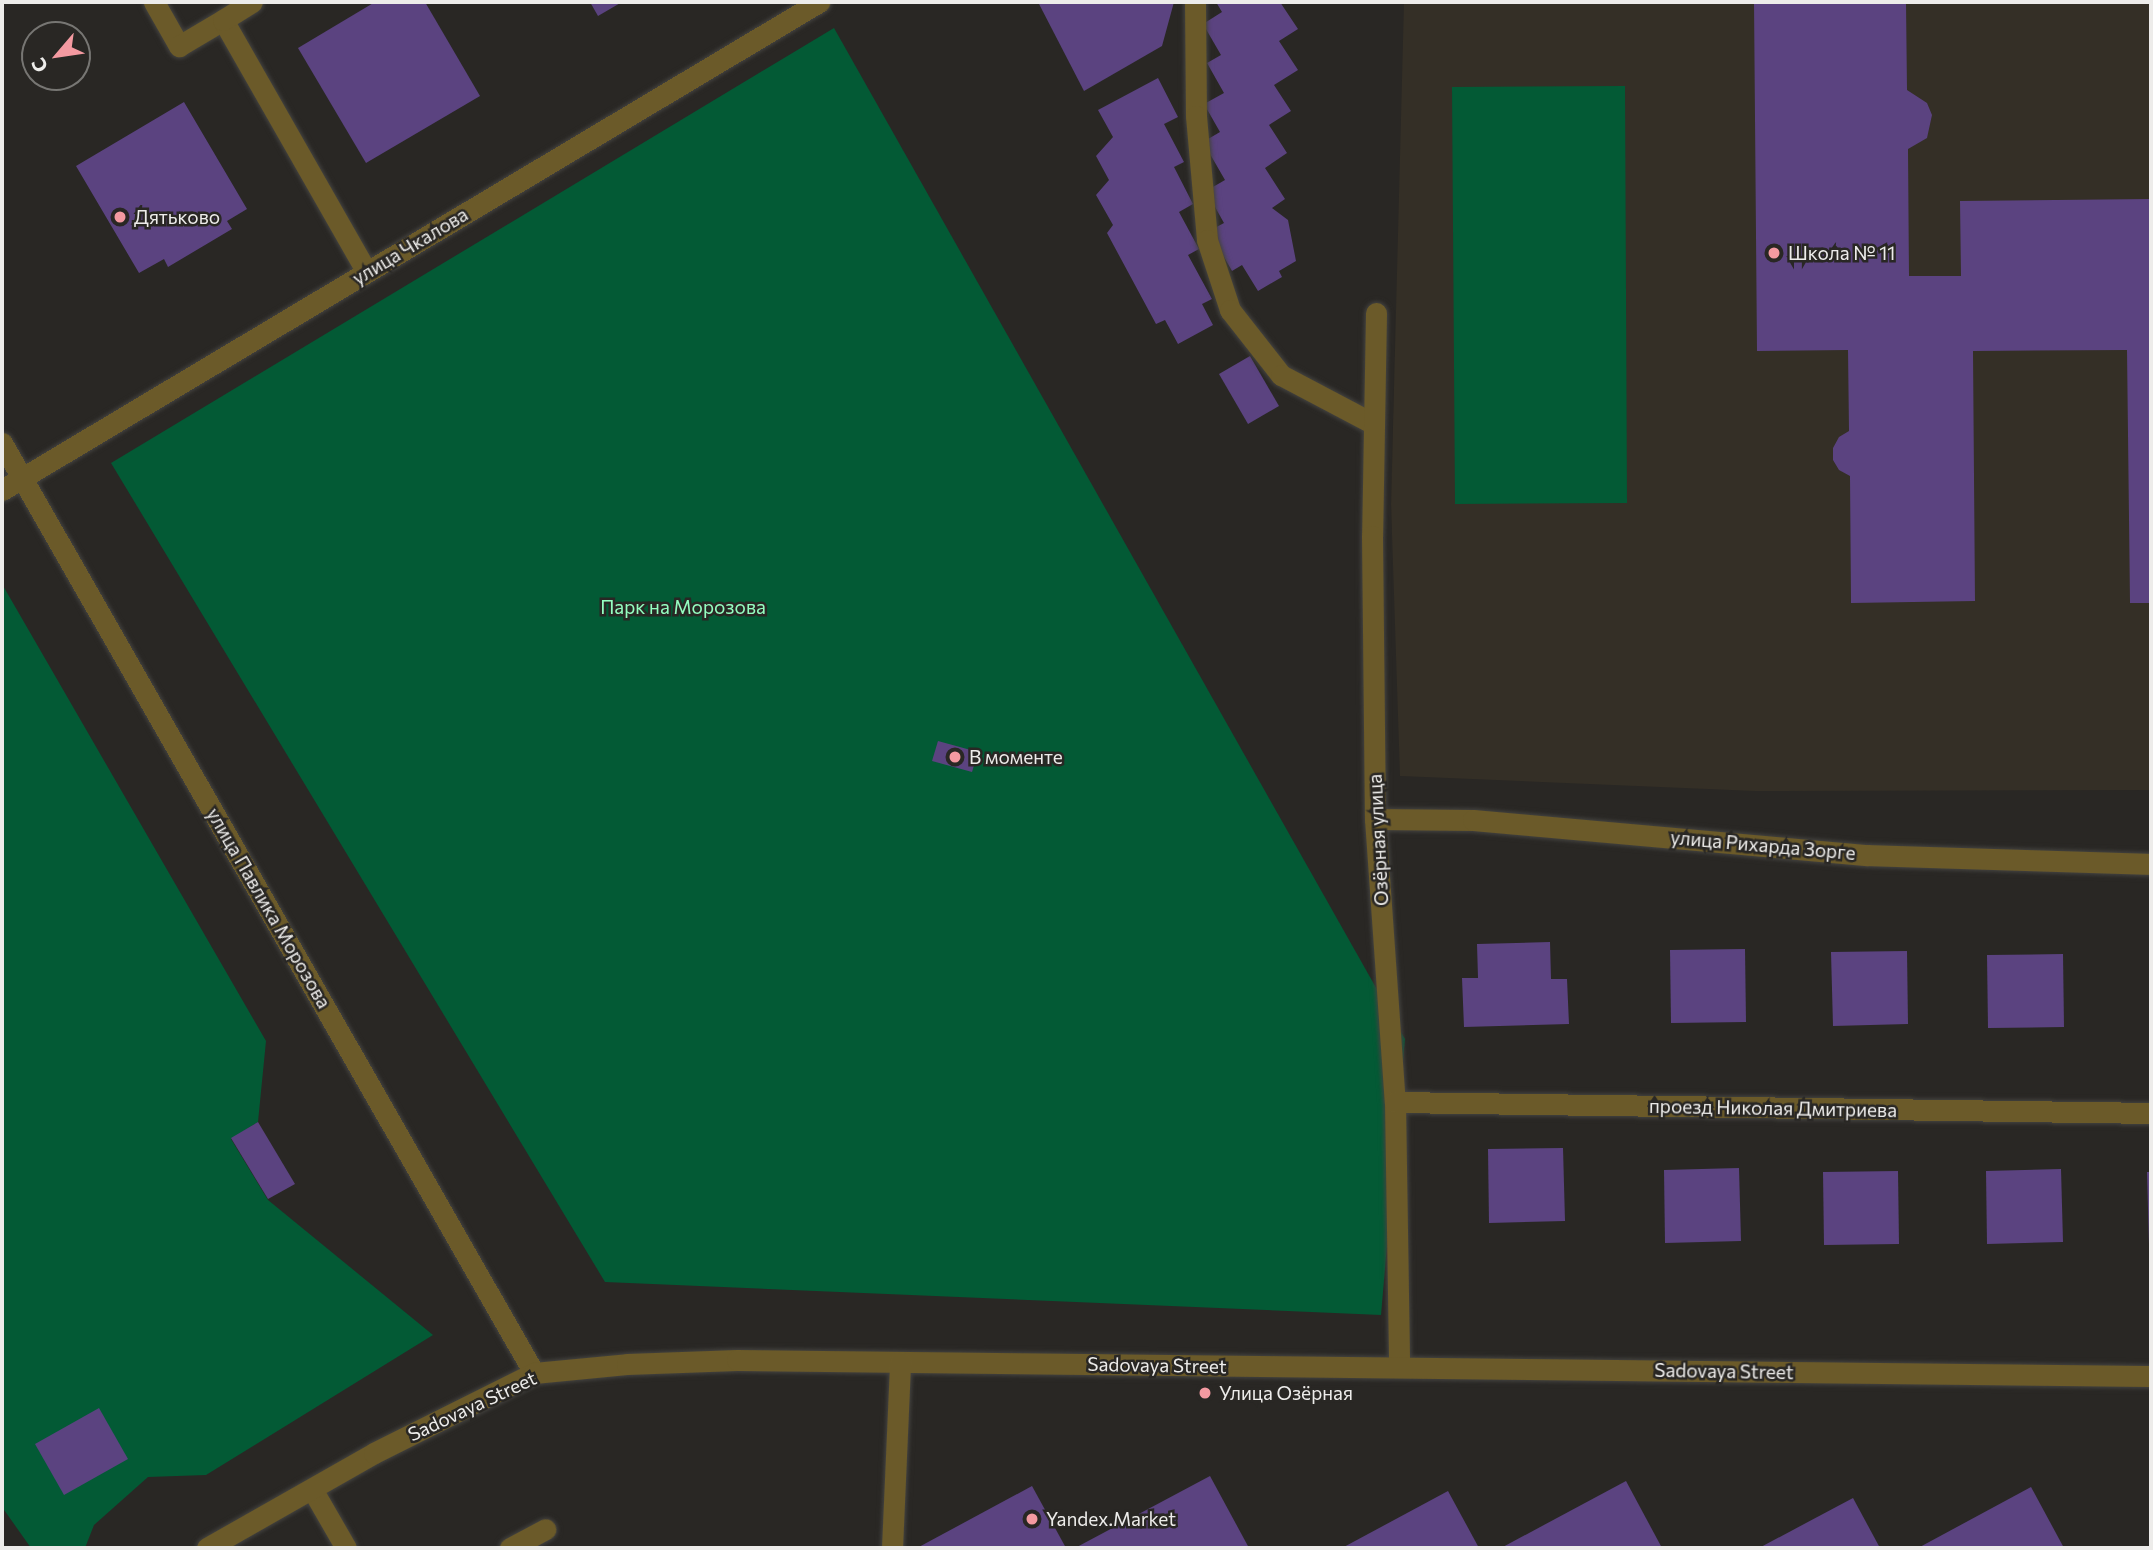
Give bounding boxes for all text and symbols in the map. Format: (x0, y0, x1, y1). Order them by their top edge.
north arrow (21, 21, 91, 91)
text: С (26, 54, 52, 77)
street label: улица Чкалова (348, 203, 472, 289)
place label: Дятьково (134, 206, 220, 228)
marker: Дятьково (112, 209, 128, 225)
place label: Школа № 11 (1788, 242, 1895, 264)
marker: Школа № 11 (1766, 245, 1782, 261)
park label: Парк на Морозова (600, 596, 766, 618)
place label: В моменте (969, 746, 1063, 768)
marker: В моменте (947, 749, 963, 765)
street label: Озёрная улица (1363, 773, 1393, 907)
street label: улица Павлика Морозова (202, 804, 336, 1012)
street label: улица Рихарда Зорге (1670, 826, 1856, 864)
street label: проезд Николая Дмитриева (1649, 1094, 1897, 1122)
street label: Sadovaya Street (1087, 1352, 1227, 1378)
street label: Sadovaya Street (1654, 1358, 1794, 1384)
street label: Sadovaya Street (404, 1366, 540, 1446)
place label: Улица Озёрная (1219, 1382, 1353, 1404)
marker: Улица Озёрная (1197, 1385, 1213, 1401)
place label: Yandex.Market (1046, 1508, 1176, 1530)
marker: Yandex.Market (1024, 1511, 1040, 1527)

